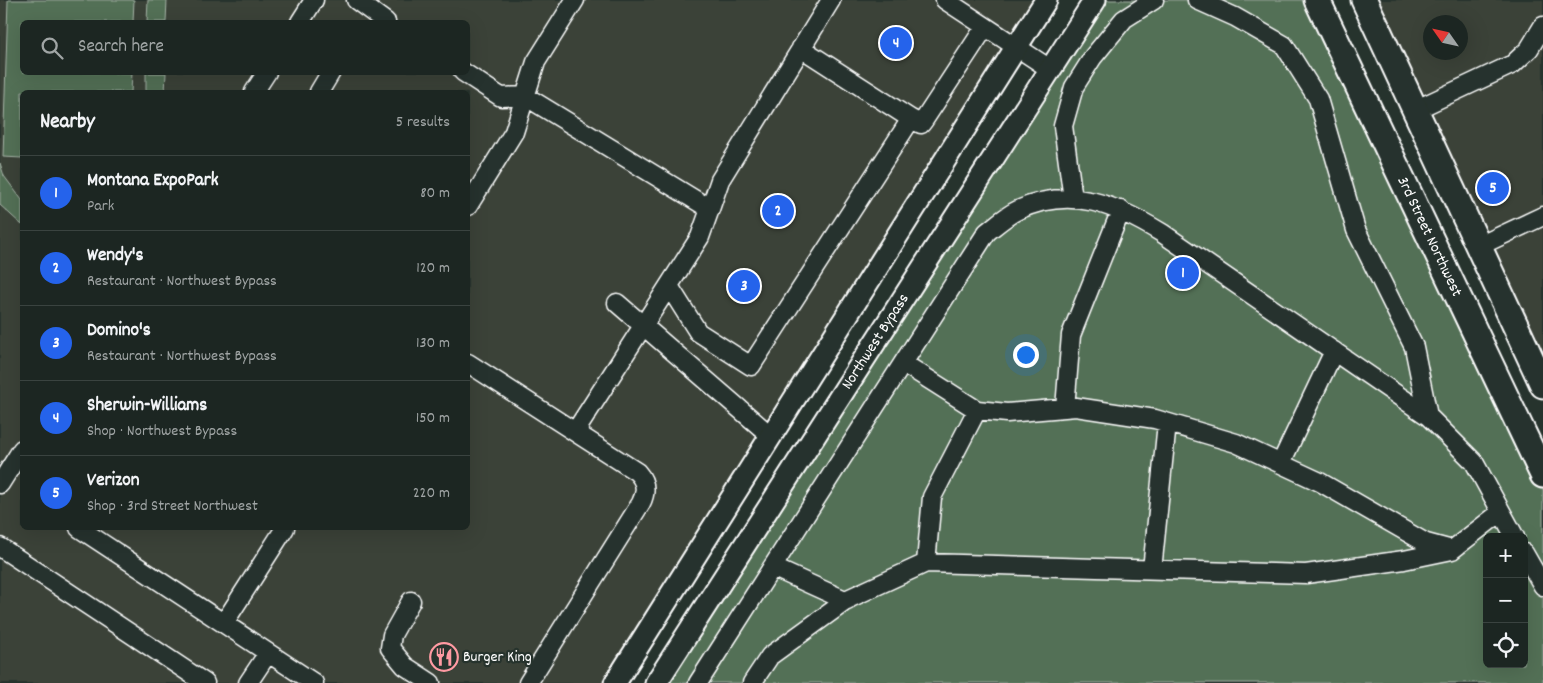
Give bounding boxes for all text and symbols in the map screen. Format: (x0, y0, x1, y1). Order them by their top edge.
north arrow (1423, 15, 1468, 60)
search box (20, 20, 470, 75)
pin: 4 (880, 24, 912, 62)
icon: search (38, 34, 66, 62)
text: Search here (78, 34, 164, 61)
text: Nearby (40, 108, 95, 138)
text: 5 results (396, 111, 450, 134)
text: Montana ExpoPark (87, 168, 219, 195)
pin: 5 (1477, 169, 1509, 207)
street label: 3rd Street Northwest (1391, 172, 1468, 301)
text: 1 (54, 182, 58, 205)
text: 80 m (420, 182, 450, 205)
pin: 2 (762, 192, 794, 230)
text: Park (87, 195, 114, 218)
text: Wendy's (87, 243, 143, 270)
pin: 1 (1167, 254, 1199, 292)
text: 2 (53, 257, 60, 280)
text: 120 m (416, 257, 450, 280)
pin: 3 (728, 267, 760, 305)
text: Restaurant · Northwest Bypass (87, 270, 277, 293)
street label: Northwest Bypass (836, 289, 915, 394)
text: Domino's (87, 318, 151, 345)
text: 3 (52, 332, 60, 355)
text: 130 m (416, 332, 450, 355)
your location (1013, 342, 1039, 368)
text: Restaurant · Northwest Bypass (87, 345, 277, 368)
text: Sherwin-Williams (87, 393, 207, 420)
text: 4 (53, 407, 59, 430)
text: 150 m (416, 407, 450, 430)
text: Shop · Northwest Bypass (87, 420, 237, 443)
text: Verizon (87, 468, 139, 495)
text: 5 (52, 482, 60, 505)
text: 220 m (413, 482, 450, 505)
text: Shop · 3rd Street Northwest (87, 495, 258, 518)
map controls (1483, 533, 1528, 668)
button: + (1483, 533, 1528, 578)
button: − (1483, 578, 1528, 623)
button: locate (1483, 623, 1528, 668)
restaurant icon: Burger King (429, 642, 459, 672)
place label: Burger King (463, 646, 532, 669)

